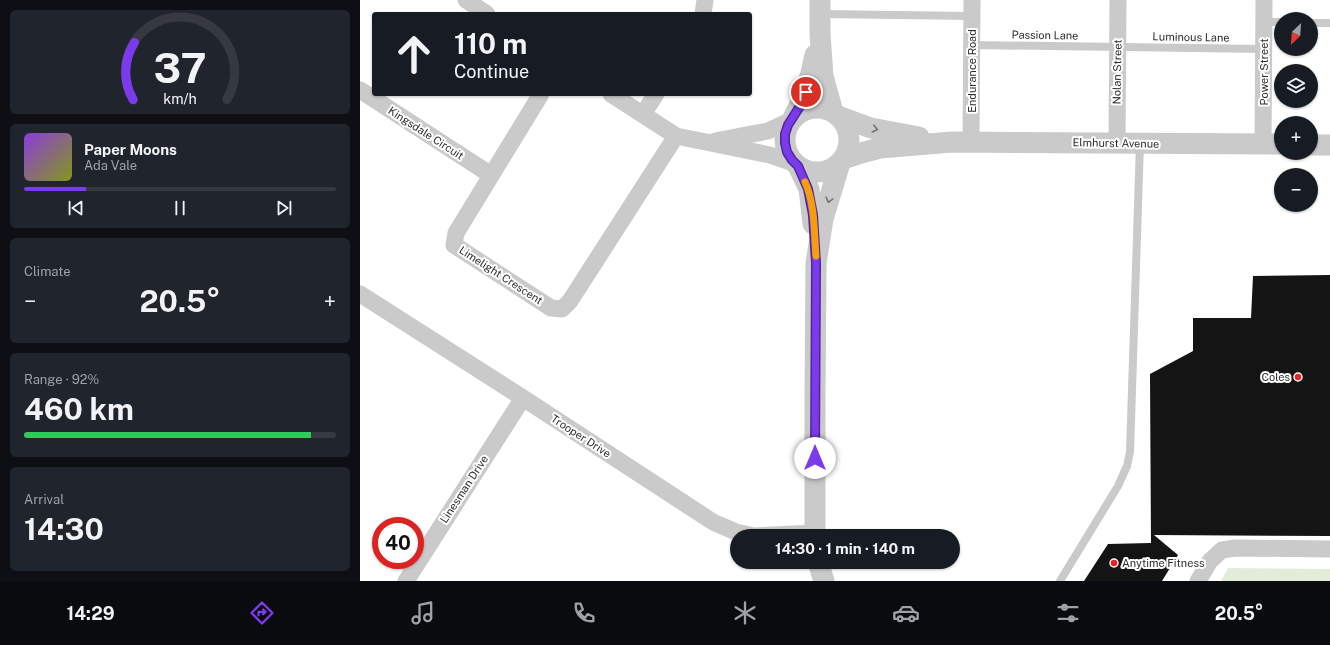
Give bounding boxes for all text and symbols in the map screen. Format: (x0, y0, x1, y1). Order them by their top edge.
north arrow (1274, 12, 1318, 56)
map controls (1274, 12, 1318, 212)
text: 110 m (454, 27, 527, 60)
icon: ahead (388, 28, 440, 80)
street label: Passion Lane (1011, 28, 1079, 42)
street label: Endurance Road (966, 29, 978, 113)
street label: Luminous Lane (1152, 30, 1230, 44)
street label: Nolan Street (1110, 39, 1124, 105)
street label: Power Street (1258, 39, 1270, 105)
text: 37 (153, 43, 207, 92)
text: Continue (454, 61, 529, 82)
button: layers (1274, 64, 1318, 108)
pin (789, 75, 823, 109)
icon: arrive (795, 81, 817, 103)
text: km/h (163, 90, 197, 107)
street label: Kingsdale Circuit (386, 104, 466, 162)
button: + (1274, 116, 1318, 160)
one-way arrow (872, 124, 878, 132)
street label: Elmhurst Avenue (1073, 136, 1159, 150)
text: Paper Moons (84, 141, 177, 158)
text: Ada Vale (84, 158, 137, 173)
button: − (1274, 168, 1318, 212)
one-way arrow (825, 196, 834, 203)
icon: previous (65, 197, 87, 219)
icon: pause (169, 197, 191, 219)
icon: next (273, 197, 295, 219)
street label: Limelight Crescent (457, 244, 545, 306)
text: Climate (24, 264, 71, 279)
text: 20.5° (140, 283, 220, 319)
text: − (24, 288, 36, 314)
text: + (324, 288, 336, 314)
place label: Coles (1261, 371, 1290, 383)
text: Range · 92% (24, 372, 99, 387)
marker: Coles (1293, 372, 1303, 382)
text: 460 km (24, 391, 134, 427)
street label: Trooper Drive (549, 412, 613, 460)
position arrow (794, 437, 836, 479)
street label: Linesman Drive (438, 453, 490, 525)
text: Arrival (24, 492, 64, 507)
text: 14:30 (24, 511, 104, 547)
speed limit sign: 40 (372, 517, 424, 569)
text: 14:30 · 1 min · 140 m (775, 540, 915, 557)
place label: Anytime Fitness (1122, 557, 1205, 569)
marker: Anytime Fitness (1109, 558, 1119, 568)
icon: directions (248, 599, 276, 627)
icon: music (409, 599, 437, 627)
icon: phone (570, 599, 598, 627)
icon: climate (731, 599, 759, 627)
icon: car (892, 599, 920, 627)
icon: filters (1054, 599, 1082, 627)
text: 14:29 (67, 603, 115, 624)
text: 20.5° (1215, 603, 1263, 624)

